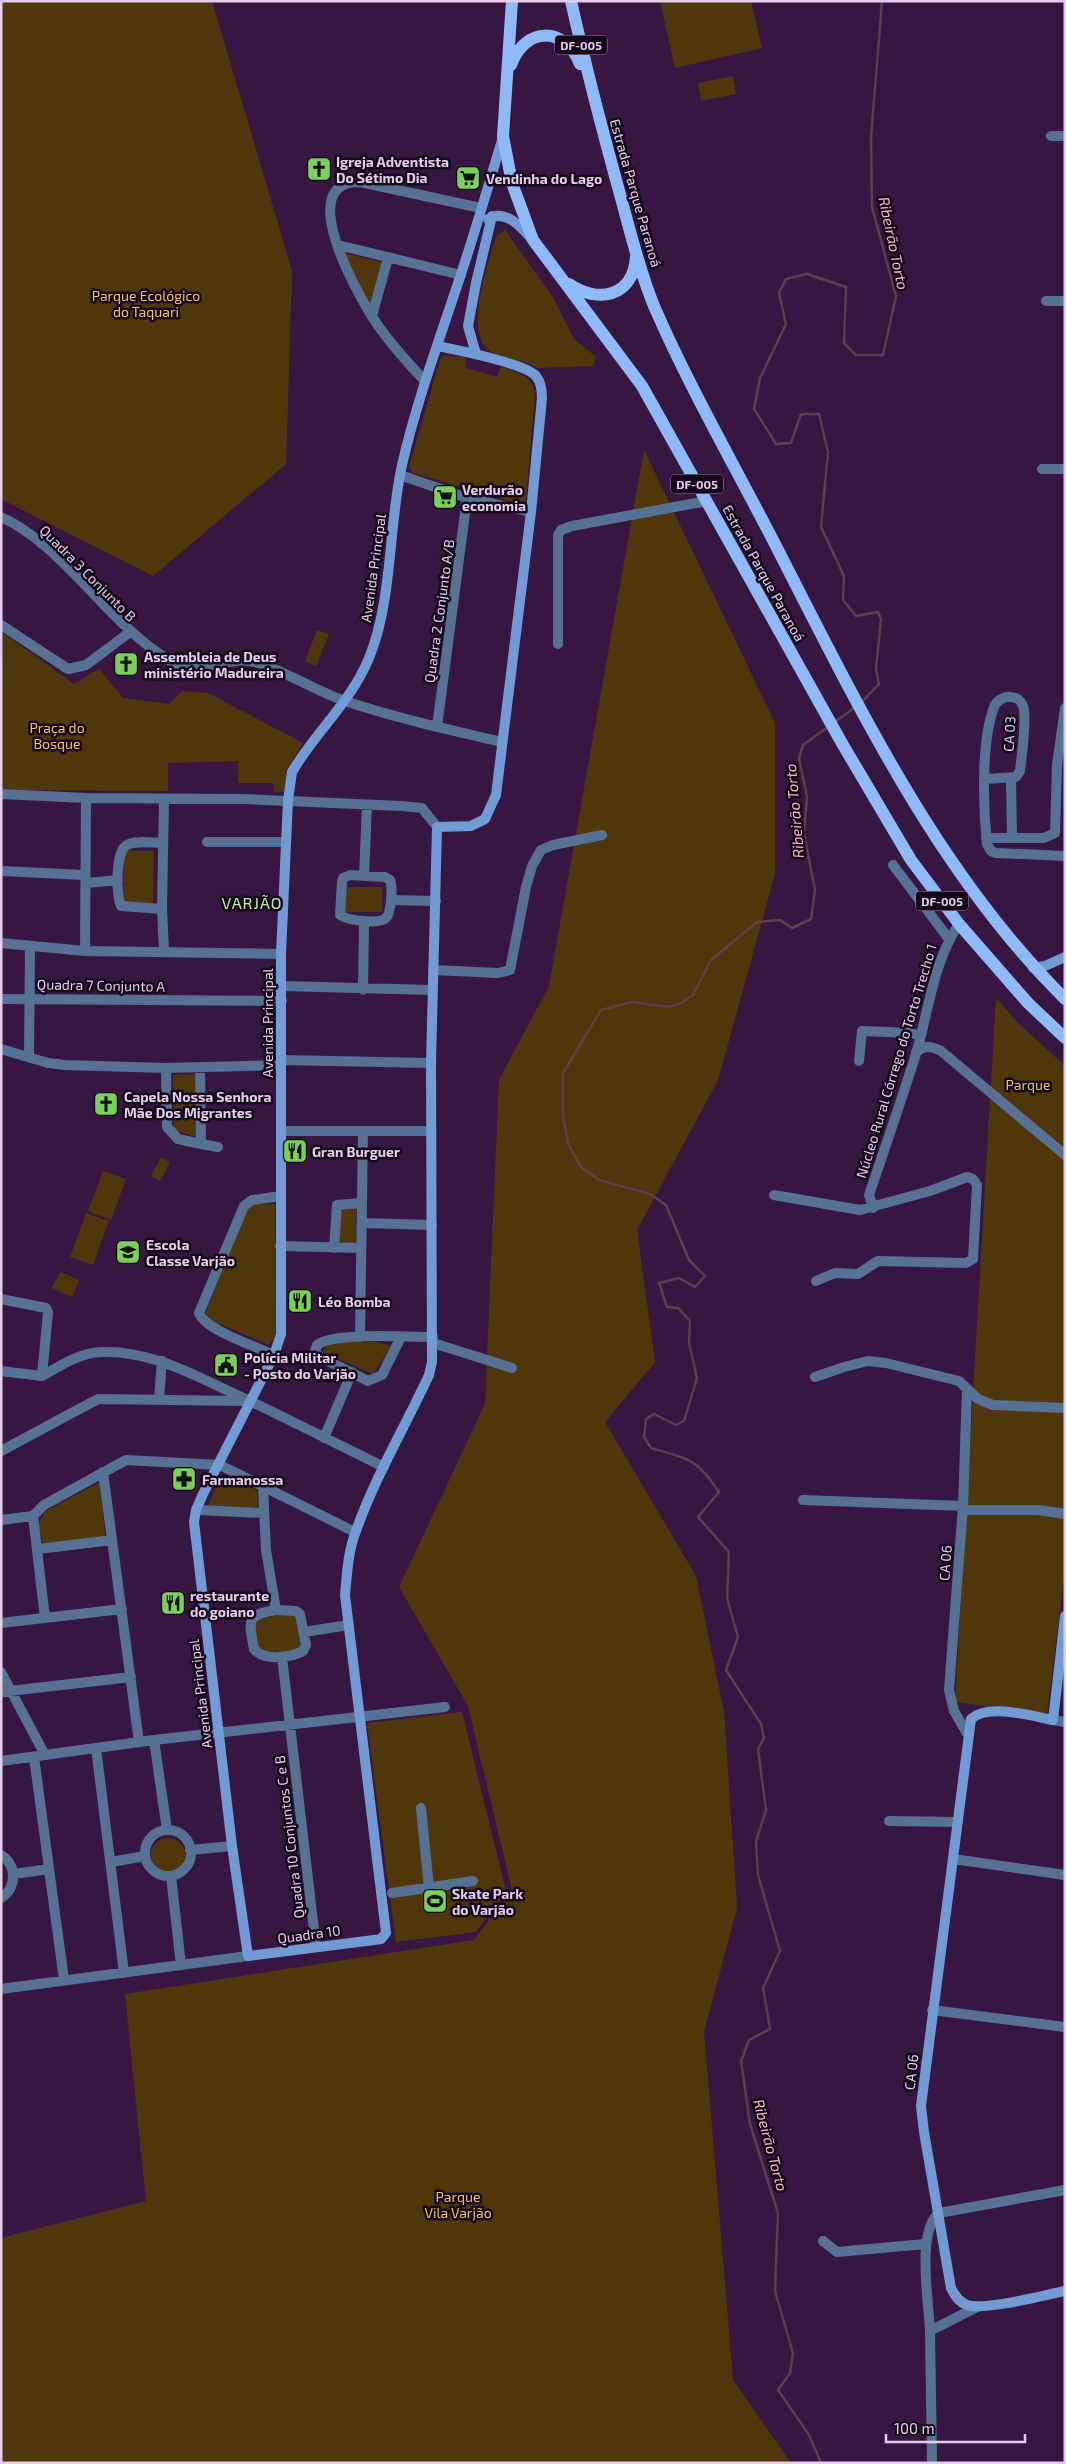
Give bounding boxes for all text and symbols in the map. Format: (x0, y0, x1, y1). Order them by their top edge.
road number: DF-005 (555, 36, 607, 54)
street label: Estrada Parque Paranoá (607, 117, 665, 269)
place label: Igreja Adventista Do Sétimo Dia (336, 153, 449, 186)
church icon: Igreja Adventista Do Sétimo Dia (306, 156, 332, 182)
supermarket icon: Vendinha do Lago (455, 165, 481, 191)
place label: Vendinha do Lago (486, 170, 602, 187)
water label: Ribeirão Torto (875, 195, 913, 291)
park label: Parque Ecológico do Taquari (92, 287, 200, 320)
road number: DF-005 (671, 474, 723, 494)
place label: Verdurão economia (462, 481, 526, 514)
supermarket icon: Verdurão economia (432, 484, 458, 510)
street label: Estrada Parque Paranoá (719, 502, 809, 644)
street label: Avenida Principal (357, 512, 389, 623)
street label: Quadra 3 Conjunto B (36, 521, 140, 625)
street label: Quadra 2 Conjunto A/B (421, 538, 457, 684)
place label: Assembleia de Deus ministério Madureira (144, 648, 284, 681)
church icon: Assembleia de Deus ministério Madureira (113, 651, 139, 677)
street label: CA 03 (1000, 716, 1018, 752)
park label: Praça do Bosque (29, 719, 85, 752)
water label: Ribeirão Torto (781, 763, 807, 859)
road number: DF-005 (916, 891, 968, 910)
district label: VARJÃO (221, 893, 283, 912)
street label: Núcleo Rural Córrego do Torto Trecho 1 (852, 942, 940, 1180)
street label: Avenida Principal (259, 967, 276, 1078)
street label: Quadra 7 Conjunto A (37, 975, 166, 995)
park label: Parque (1006, 1076, 1050, 1093)
place label: Capela Nossa Senhora Mãe Dos Migrantes (124, 1088, 271, 1121)
church icon: Capela Nossa Senhora Mãe Dos Migrantes (93, 1091, 119, 1117)
restaurant icon: Gran Burguer (282, 1138, 308, 1164)
place label: Gran Burguer (312, 1143, 400, 1160)
place label: Escola Classe Varjão (146, 1236, 235, 1269)
school or university icon: Escola Classe Varjão (115, 1239, 141, 1265)
restaurant icon: Léo Bomba (287, 1288, 313, 1314)
place label: Léo Bomba (318, 1293, 391, 1310)
place label: Polícia Militar - Posto do Varjão (244, 1349, 356, 1382)
public building icon: Polícia Militar - Posto do Varjão (213, 1352, 239, 1378)
pharmacy icon: Farmanossa (171, 1466, 197, 1492)
place label: Farmanossa (202, 1471, 283, 1488)
street label: CA 06 (935, 1544, 955, 1582)
place label: restaurante do goiano (190, 1587, 269, 1620)
restaurant icon: restaurante do goiano (160, 1590, 186, 1616)
street label: Avenida Principal (185, 1638, 215, 1749)
street label: Quadra 10 Conjuntos C e B (271, 1754, 307, 1920)
place label: Skate Park do Varjão (452, 1885, 523, 1918)
sports icon: Skate Park do Varjão (422, 1888, 448, 1914)
street label: Quadra 10 (276, 1921, 342, 1947)
street label: CA 06 (901, 2053, 921, 2091)
water label: Ribeirão Torto (750, 2097, 792, 2193)
park label: Parque Vila Varjão (424, 2188, 492, 2221)
scale bar (886, 2412, 1025, 2444)
text: 100 m (894, 2419, 935, 2437)

